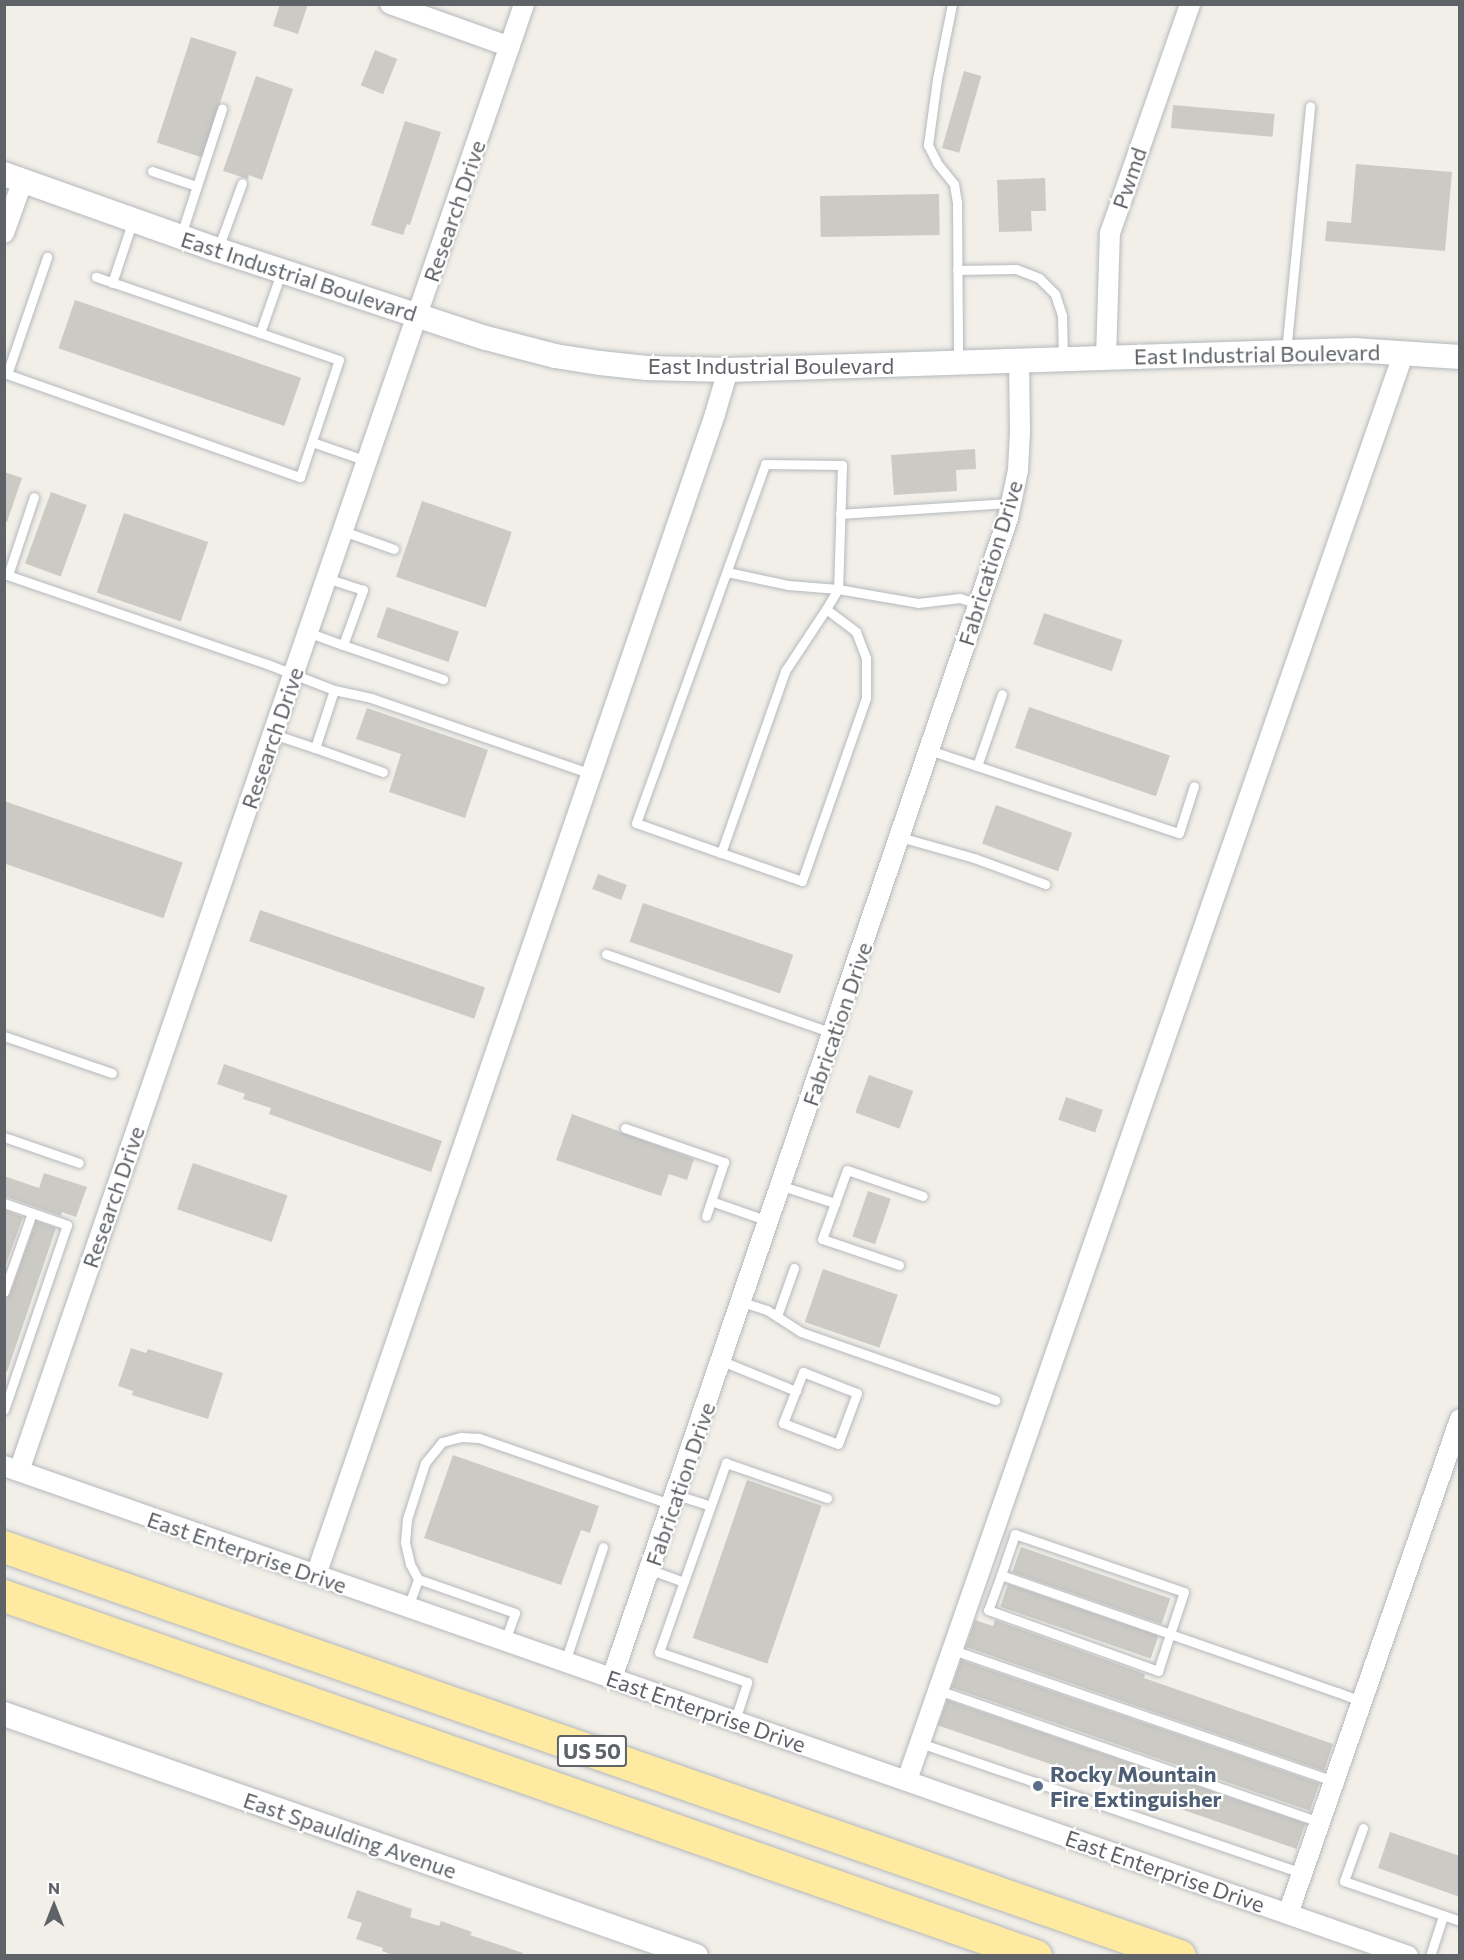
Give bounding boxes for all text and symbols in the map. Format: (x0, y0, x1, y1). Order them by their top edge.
street label: Research Drive (417, 137, 491, 285)
street label: Pwmd (1106, 144, 1152, 212)
street label: East Industrial Boulevard (178, 225, 420, 327)
street label: East Industrial Boulevard (1134, 339, 1380, 369)
street label: East Industrial Boulevard (648, 353, 894, 379)
street label: Fabrication Drive (952, 477, 1028, 649)
street label: Research Drive (235, 664, 309, 812)
street label: Fabrication Drive (797, 939, 877, 1109)
street label: Research Drive (76, 1123, 150, 1271)
street label: Fabrication Drive (640, 1399, 720, 1569)
street label: East Enterprise Drive (144, 1505, 350, 1599)
street label: East Enterprise Drive (603, 1664, 809, 1758)
road number: US 50 (556, 1733, 628, 1769)
place label: Rocky Mountain Fire Extinguisher (1050, 1760, 1222, 1812)
marker: Rocky Mountain Fire Extinguisher (1031, 1779, 1045, 1793)
street label: East Spaulding Avenue (240, 1786, 460, 1884)
street label: East Enterprise Drive (1062, 1824, 1268, 1918)
north arrow (24, 1876, 84, 1936)
text: N (48, 1878, 60, 1897)

